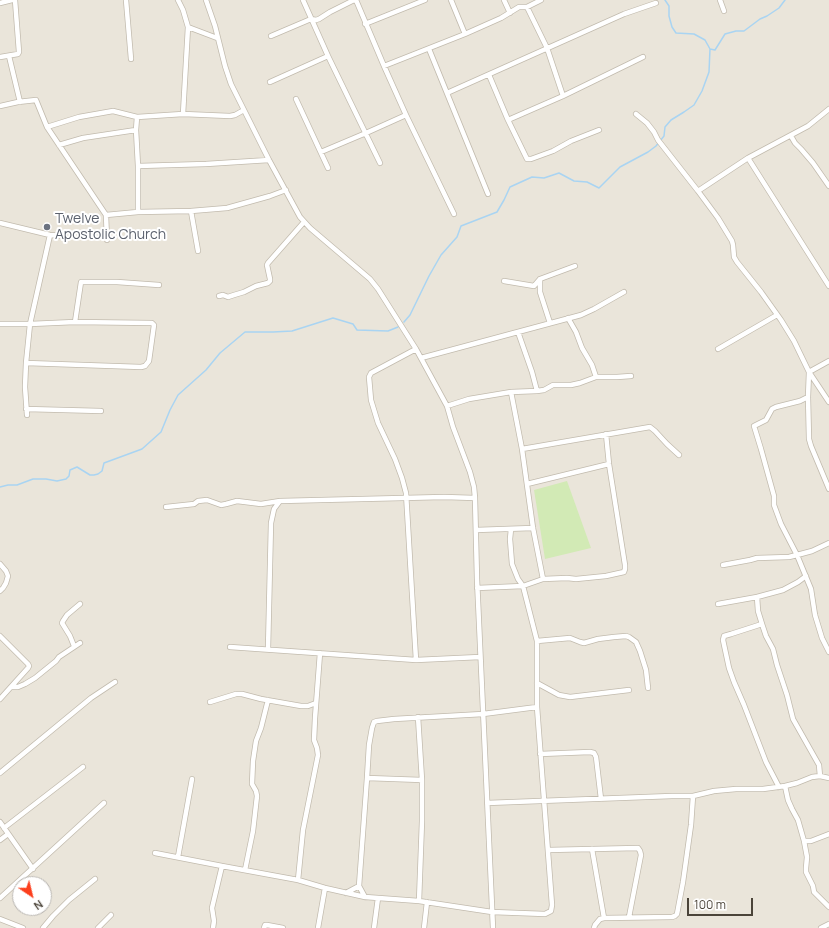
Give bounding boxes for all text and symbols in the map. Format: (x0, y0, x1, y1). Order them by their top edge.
place label: Twelve Apostolic Church (55, 211, 166, 244)
marker: Twelve Apostolic Church (42, 222, 52, 232)
north arrow (12, 876, 52, 916)
scale bar (689, 890, 755, 916)
text: 100 m (694, 896, 726, 913)
text: N (31, 897, 46, 914)

